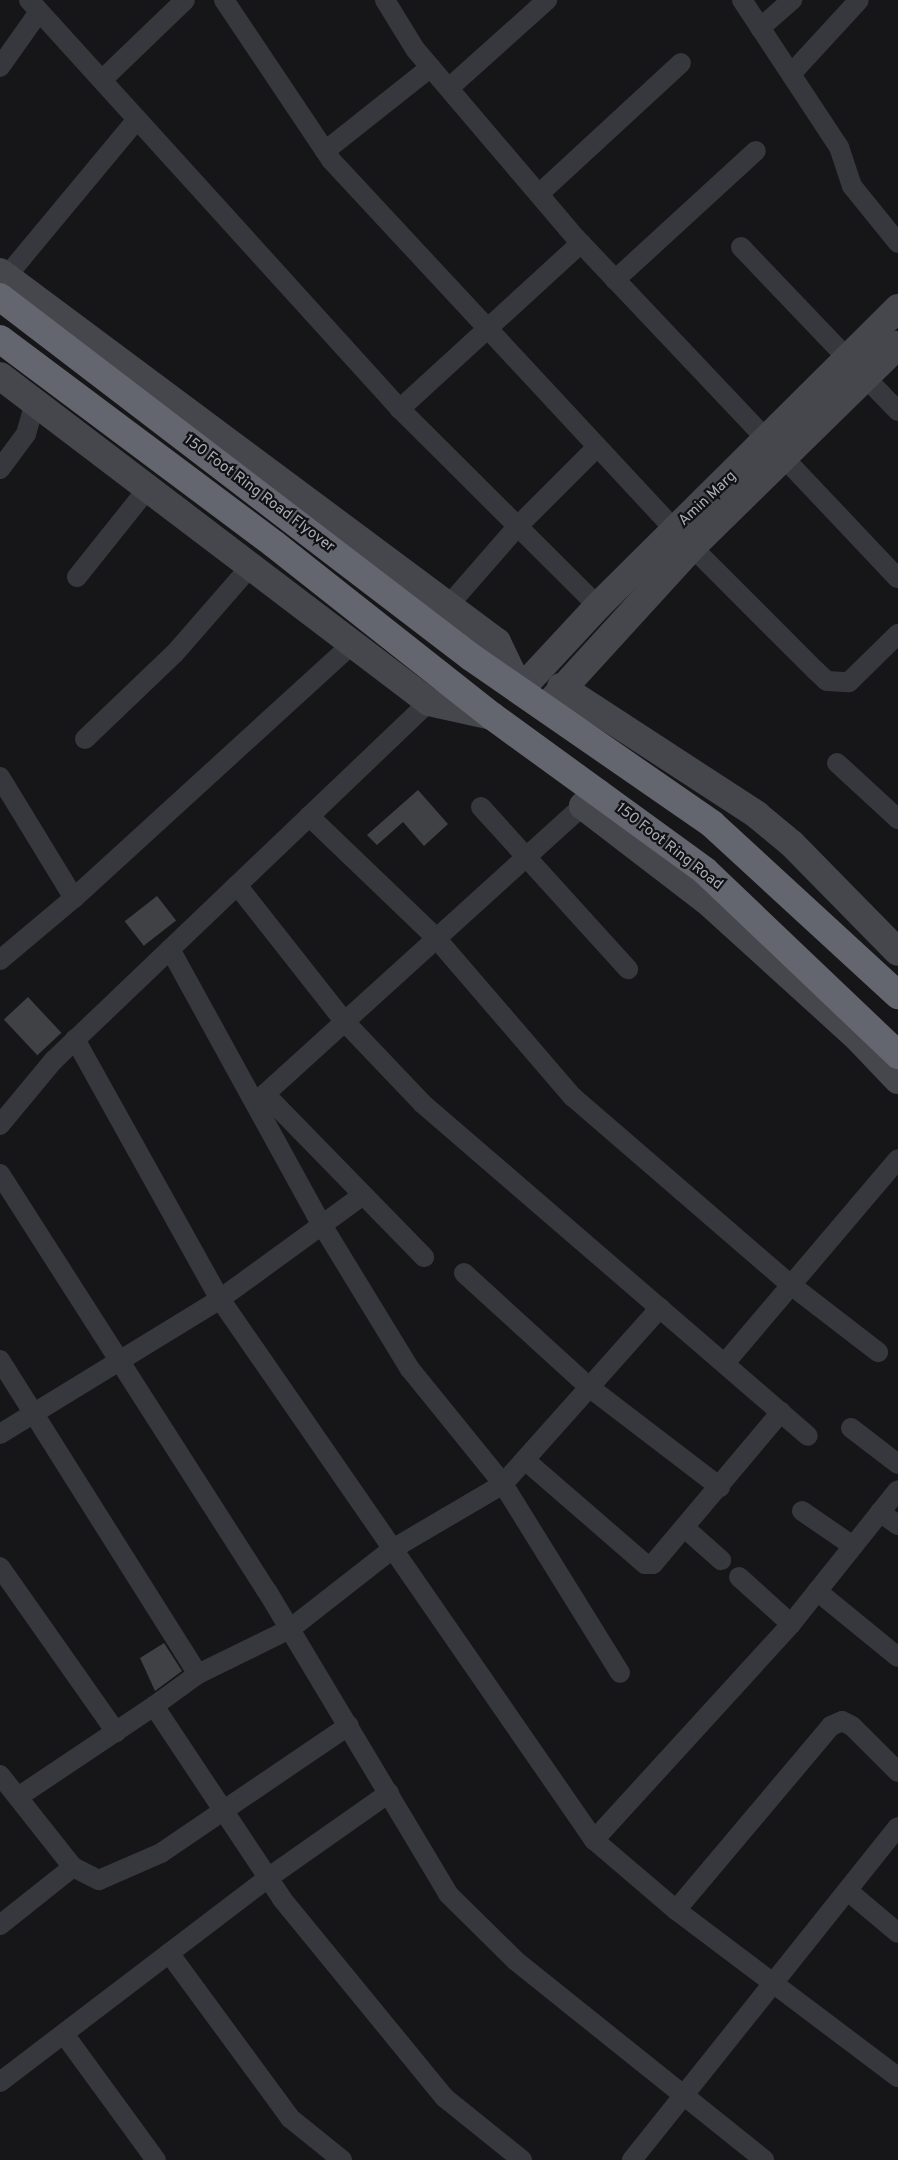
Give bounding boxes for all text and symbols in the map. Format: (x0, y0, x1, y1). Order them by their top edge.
street label: 150 Foot Ring Road Flyover (180, 431, 338, 557)
street label: Amin Marg (675, 468, 741, 530)
street label: 150 Foot Ring Road (612, 800, 726, 894)

